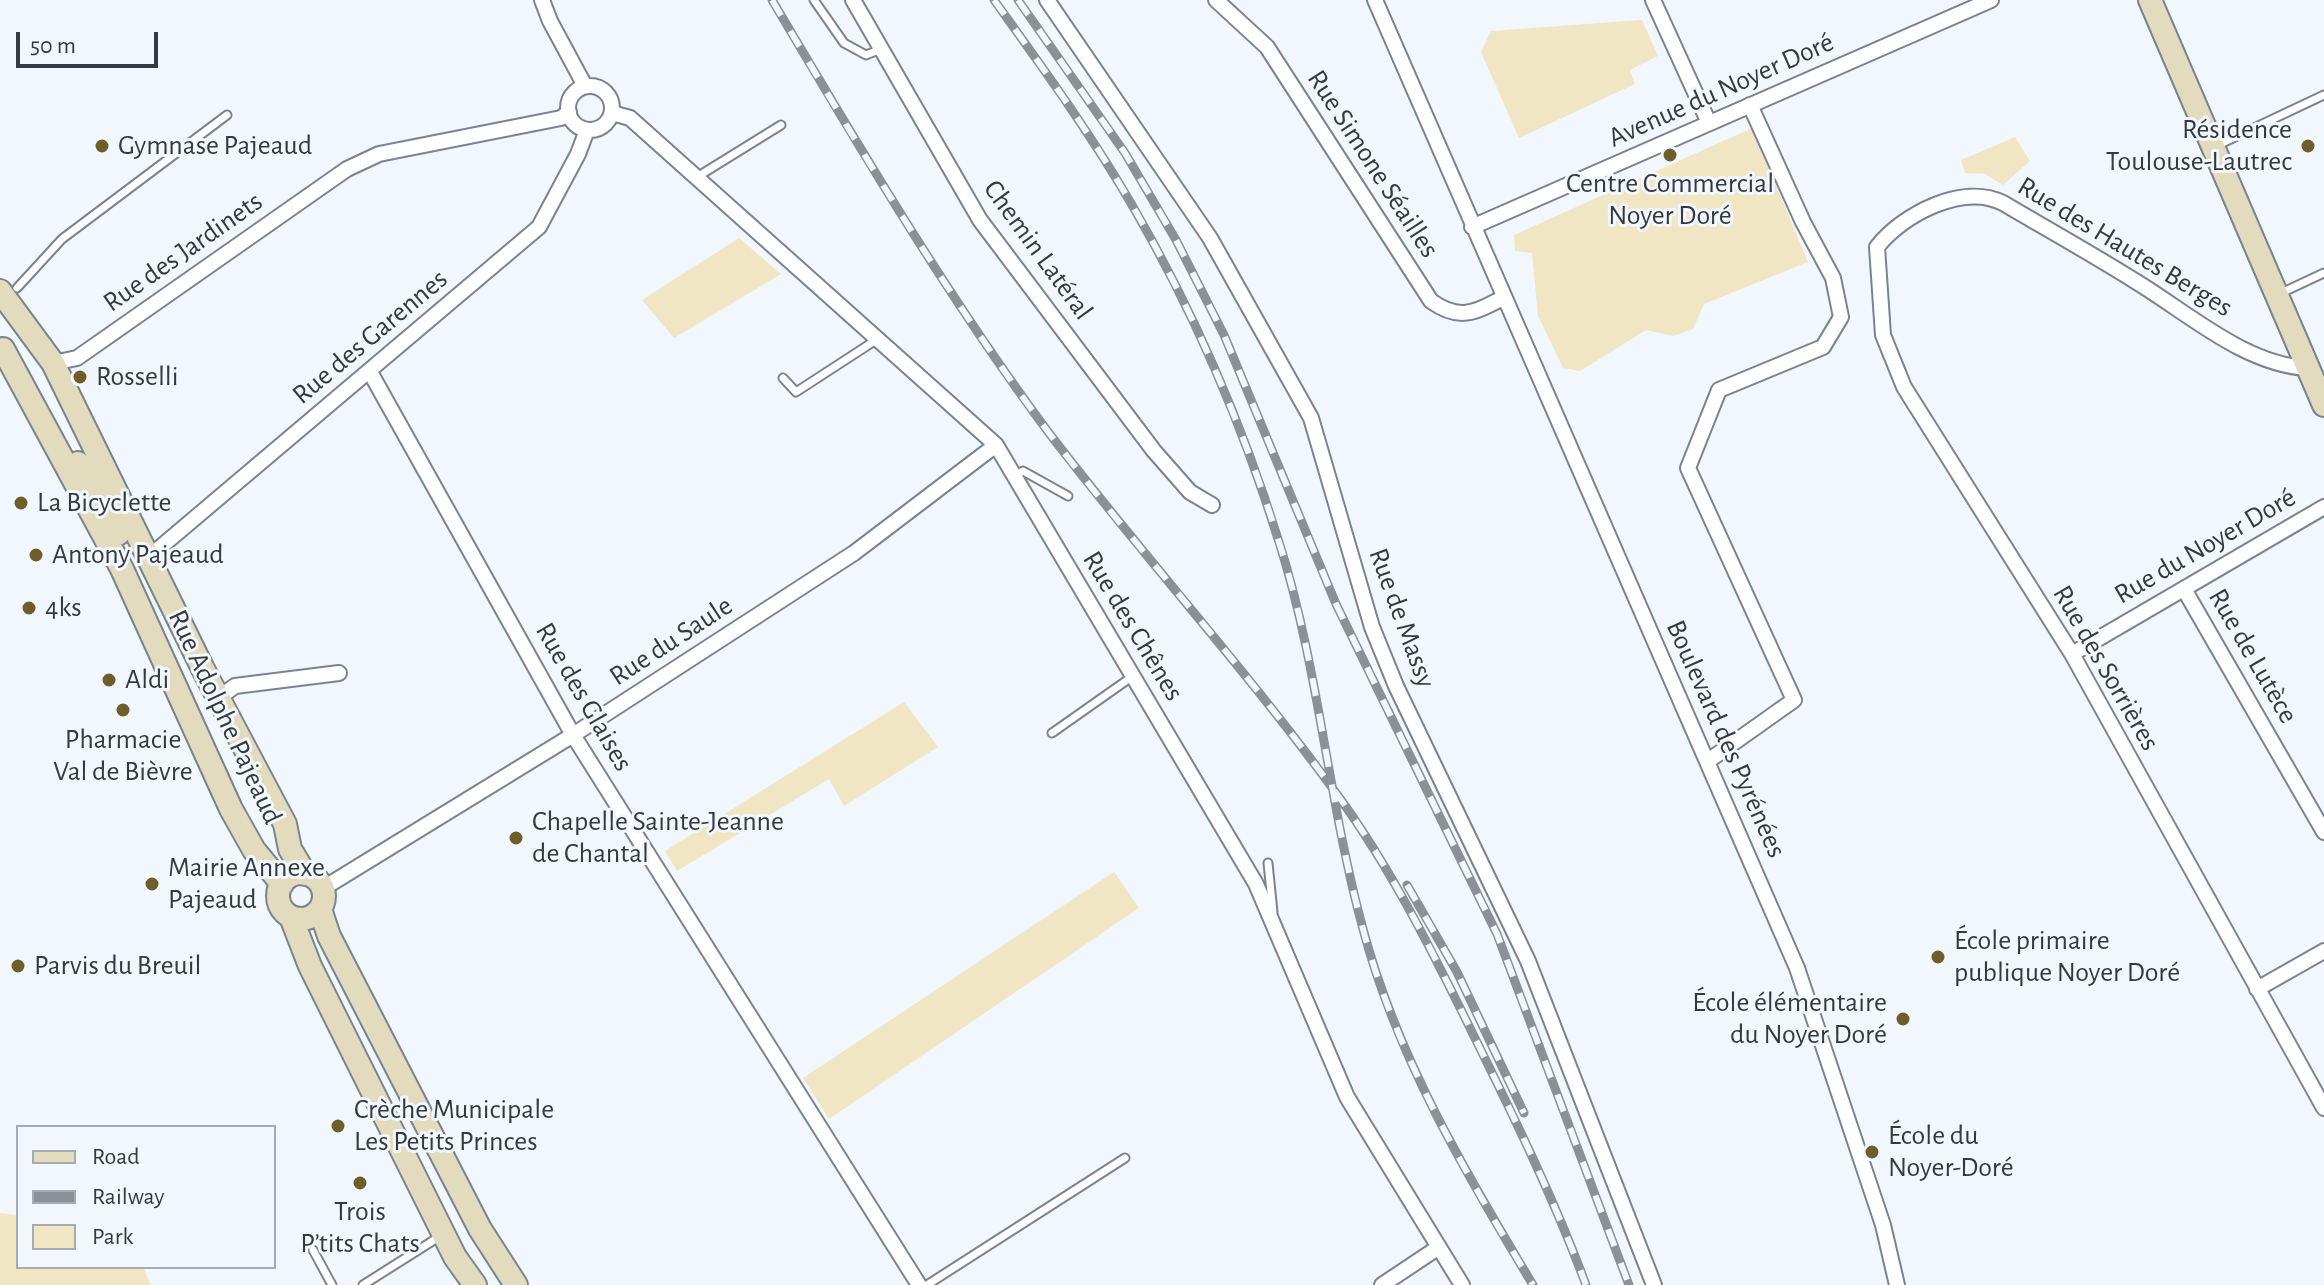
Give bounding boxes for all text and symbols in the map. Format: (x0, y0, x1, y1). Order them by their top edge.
scale bar (20, 16, 162, 66)
street label: Avenue du Noyer Doré (1603, 25, 1839, 155)
text: 50 m (30, 34, 76, 58)
street label: Rue Simone Séailles (1300, 64, 1446, 264)
place label: Résidence Toulouse-Lautrec (2106, 113, 2292, 179)
place label: Gymnase Pajeaud (118, 129, 312, 163)
marker: Gymnase Pajeaud (93, 137, 111, 155)
marker: Résidence Toulouse-Lautrec (2299, 137, 2317, 155)
marker: Centre Commercial Noyer Doré (1661, 146, 1679, 164)
place label: Centre Commercial Noyer Doré (1566, 167, 1774, 233)
street label: Rue des Hautes Berges (2011, 170, 2239, 324)
street label: Chemin Latéral (976, 173, 1100, 327)
street label: Rue des Jardinets (97, 185, 269, 319)
street label: Rue des Garennes (286, 262, 454, 412)
place label: Rosselli (96, 360, 179, 394)
marker: Rosselli (71, 368, 89, 386)
street label: Rue du Noyer Doré (2108, 481, 2302, 611)
place label: La Bicyclette (37, 486, 171, 520)
marker: La Bicyclette (12, 494, 30, 512)
place label: Antony Pajeaud (52, 538, 224, 572)
street label: Rue de Massy (1361, 544, 1443, 692)
street label: Rue des Chênes (1075, 545, 1191, 707)
marker: Antony Pajeaud (27, 546, 45, 564)
street label: Rue des Sorrières (2045, 579, 2167, 757)
street label: Rue de Lutèce (2201, 583, 2305, 729)
street label: Rue du Saule (603, 589, 739, 693)
place label: 4ks (45, 591, 82, 625)
marker: 4ks (20, 599, 38, 617)
street label: Rue Adolphe Pajeaud (161, 604, 289, 830)
street label: Boulevard des Pyrénées (1659, 615, 1793, 863)
street label: Rue des Glaises (528, 617, 640, 777)
place label: Aldi (125, 663, 169, 697)
marker: Aldi (100, 671, 118, 689)
marker: Pharmacie Val de Bièvre (114, 701, 132, 719)
place label: Pharmacie Val de Bièvre (53, 723, 193, 789)
place label: Chapelle Sainte-Jeanne de Chantal (532, 805, 784, 871)
marker: Chapelle Sainte-Jeanne de Chantal (507, 829, 525, 847)
place label: Mairie Annexe Pajeaud (168, 851, 325, 917)
marker: Mairie Annexe Pajeaud (143, 875, 161, 893)
place label: École primaire publique Noyer Doré (1954, 924, 2180, 990)
marker: École primaire publique Noyer Doré (1929, 948, 1947, 966)
place label: Parvis du Breuil (34, 949, 202, 983)
marker: Parvis du Breuil (9, 957, 27, 975)
place label: École élémentaire du Noyer Doré (1692, 986, 1887, 1052)
marker: École élémentaire du Noyer Doré (1894, 1010, 1912, 1028)
place label: Crèche Municipale Les Petits Princes (354, 1093, 554, 1159)
marker: Crèche Municipale Les Petits Princes (329, 1117, 347, 1135)
place label: École du Noyer-Doré (1888, 1119, 2014, 1185)
legend (16, 1125, 276, 1269)
marker: École du Noyer-Doré (1863, 1143, 1881, 1161)
text: Road (92, 1145, 140, 1169)
marker: Trois P’tits Chats (351, 1174, 369, 1192)
text: Railway (92, 1185, 164, 1209)
place label: Trois P’tits Chats (300, 1195, 420, 1261)
text: Park (92, 1225, 133, 1249)

